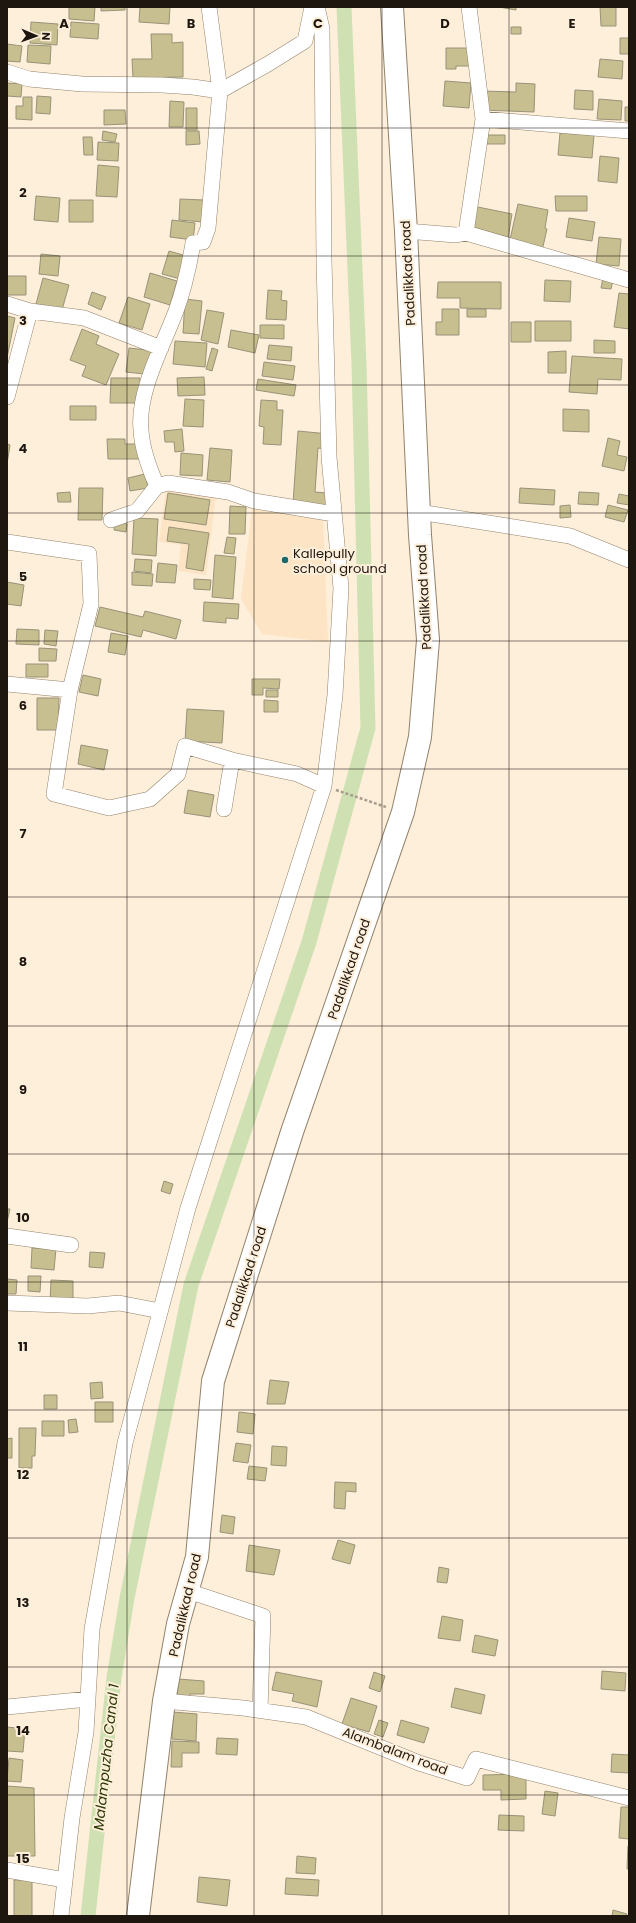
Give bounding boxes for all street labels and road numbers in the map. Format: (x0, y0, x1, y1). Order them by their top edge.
street label: Padalikkad road (396, 220, 420, 326)
street label: Padalikkad road (412, 544, 436, 650)
street label: Padalikkad road (323, 916, 375, 1022)
street label: Padalikkad road (221, 1224, 271, 1330)
street label: Padalikkad road (164, 1551, 206, 1659)
street label: Alambalam road (340, 1722, 450, 1780)

